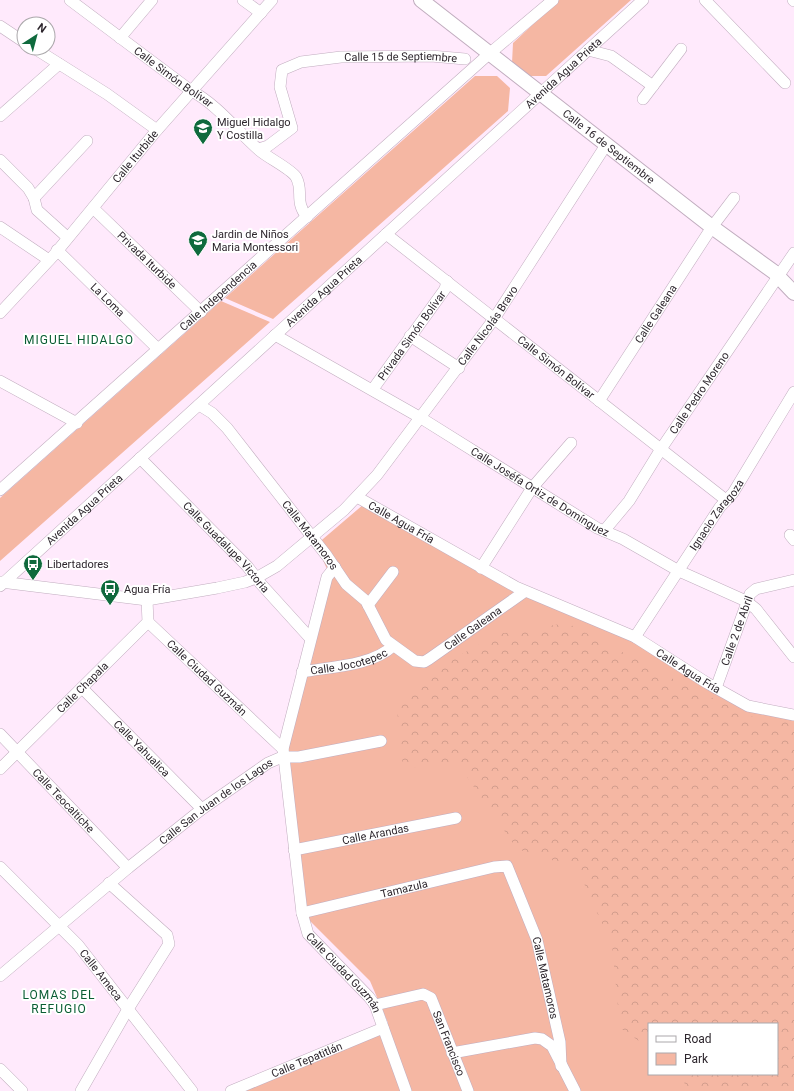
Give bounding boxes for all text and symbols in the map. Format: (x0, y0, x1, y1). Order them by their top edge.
north arrow (16, 16, 56, 56)
text: N (35, 21, 49, 36)
street label: Avenida Agua Prieta (522, 35, 604, 111)
street label: Calle Simón Bolívar (131, 44, 216, 110)
street label: Calle 15 de Septiembre (344, 49, 458, 65)
street label: Calle 16 de Septiembre (560, 106, 657, 186)
place label: Miguel Hidalgo Y Costilla (217, 116, 291, 142)
school or university icon: Miguel Hidalgo Y Costilla (192, 117, 214, 145)
street label: Calle Iturbide (110, 127, 161, 185)
place label: Jardin de Niños Maria Montessori (212, 228, 298, 254)
street label: Privada Iturbide (115, 229, 179, 291)
school or university icon: Jardin de Niños Maria Montessori (187, 229, 209, 257)
street label: Avenida Agua Prieta (283, 253, 365, 329)
street label: Calle Independencia (177, 258, 259, 333)
street label: La Loma (88, 280, 127, 319)
street label: Calle Galeana (632, 282, 679, 345)
street label: Calle Nicolás Bravo (455, 283, 520, 368)
street label: Privada Simón Bolívar (375, 288, 448, 383)
district label: MIGUEL HIDALGO (24, 333, 134, 347)
street label: Calle Simón Bolívar (515, 333, 598, 402)
street label: Calle Pedro Moreno (667, 349, 732, 436)
street label: Calle Joséfa Ortiz de Domínguez (468, 444, 612, 539)
street label: Avenida Agua Prieta (43, 471, 125, 547)
street label: Ignacio Zaragoza (687, 477, 746, 553)
street label: Calle Matamoros (280, 498, 341, 572)
street label: Calle Agua Fría (366, 498, 437, 546)
street label: Calle Guadalupe Victoria (180, 499, 272, 595)
bus stop icon: Libertadores (22, 553, 44, 581)
place label: Libertadores (47, 558, 109, 571)
bus stop icon: Agua Fría (99, 578, 121, 606)
place label: Agua Fría (124, 583, 171, 596)
street label: Calle 2 de Abril (718, 594, 755, 667)
street label: Calle Galeana (442, 603, 504, 653)
street label: Calle Ciudad Guzmán (164, 637, 250, 718)
street label: Calle Jocotepec (310, 646, 390, 677)
street label: Calle Agua Fría (654, 646, 723, 696)
street label: Calle Chapala (54, 659, 111, 716)
street label: Calle Yahualica (111, 717, 173, 779)
street label: Calle San Juan de los Lagos (157, 755, 275, 847)
street label: Calle Teocaltiche (30, 766, 97, 835)
street label: Calle Arandas (341, 821, 410, 847)
street label: Tamazula (379, 877, 429, 900)
street label: Calle Ciudad Guzmán (303, 930, 384, 1014)
street label: Calle Matamoros (530, 935, 561, 1020)
street label: Calle Ameca (77, 946, 125, 1003)
district label: LOMAS DEL REFUGIO (22, 988, 96, 1016)
street label: San Francisco (430, 1009, 468, 1078)
legend (648, 1023, 778, 1075)
text: Road (684, 1032, 712, 1046)
street label: Calle Tepatitlán (269, 1039, 344, 1080)
text: Park (684, 1052, 709, 1066)

